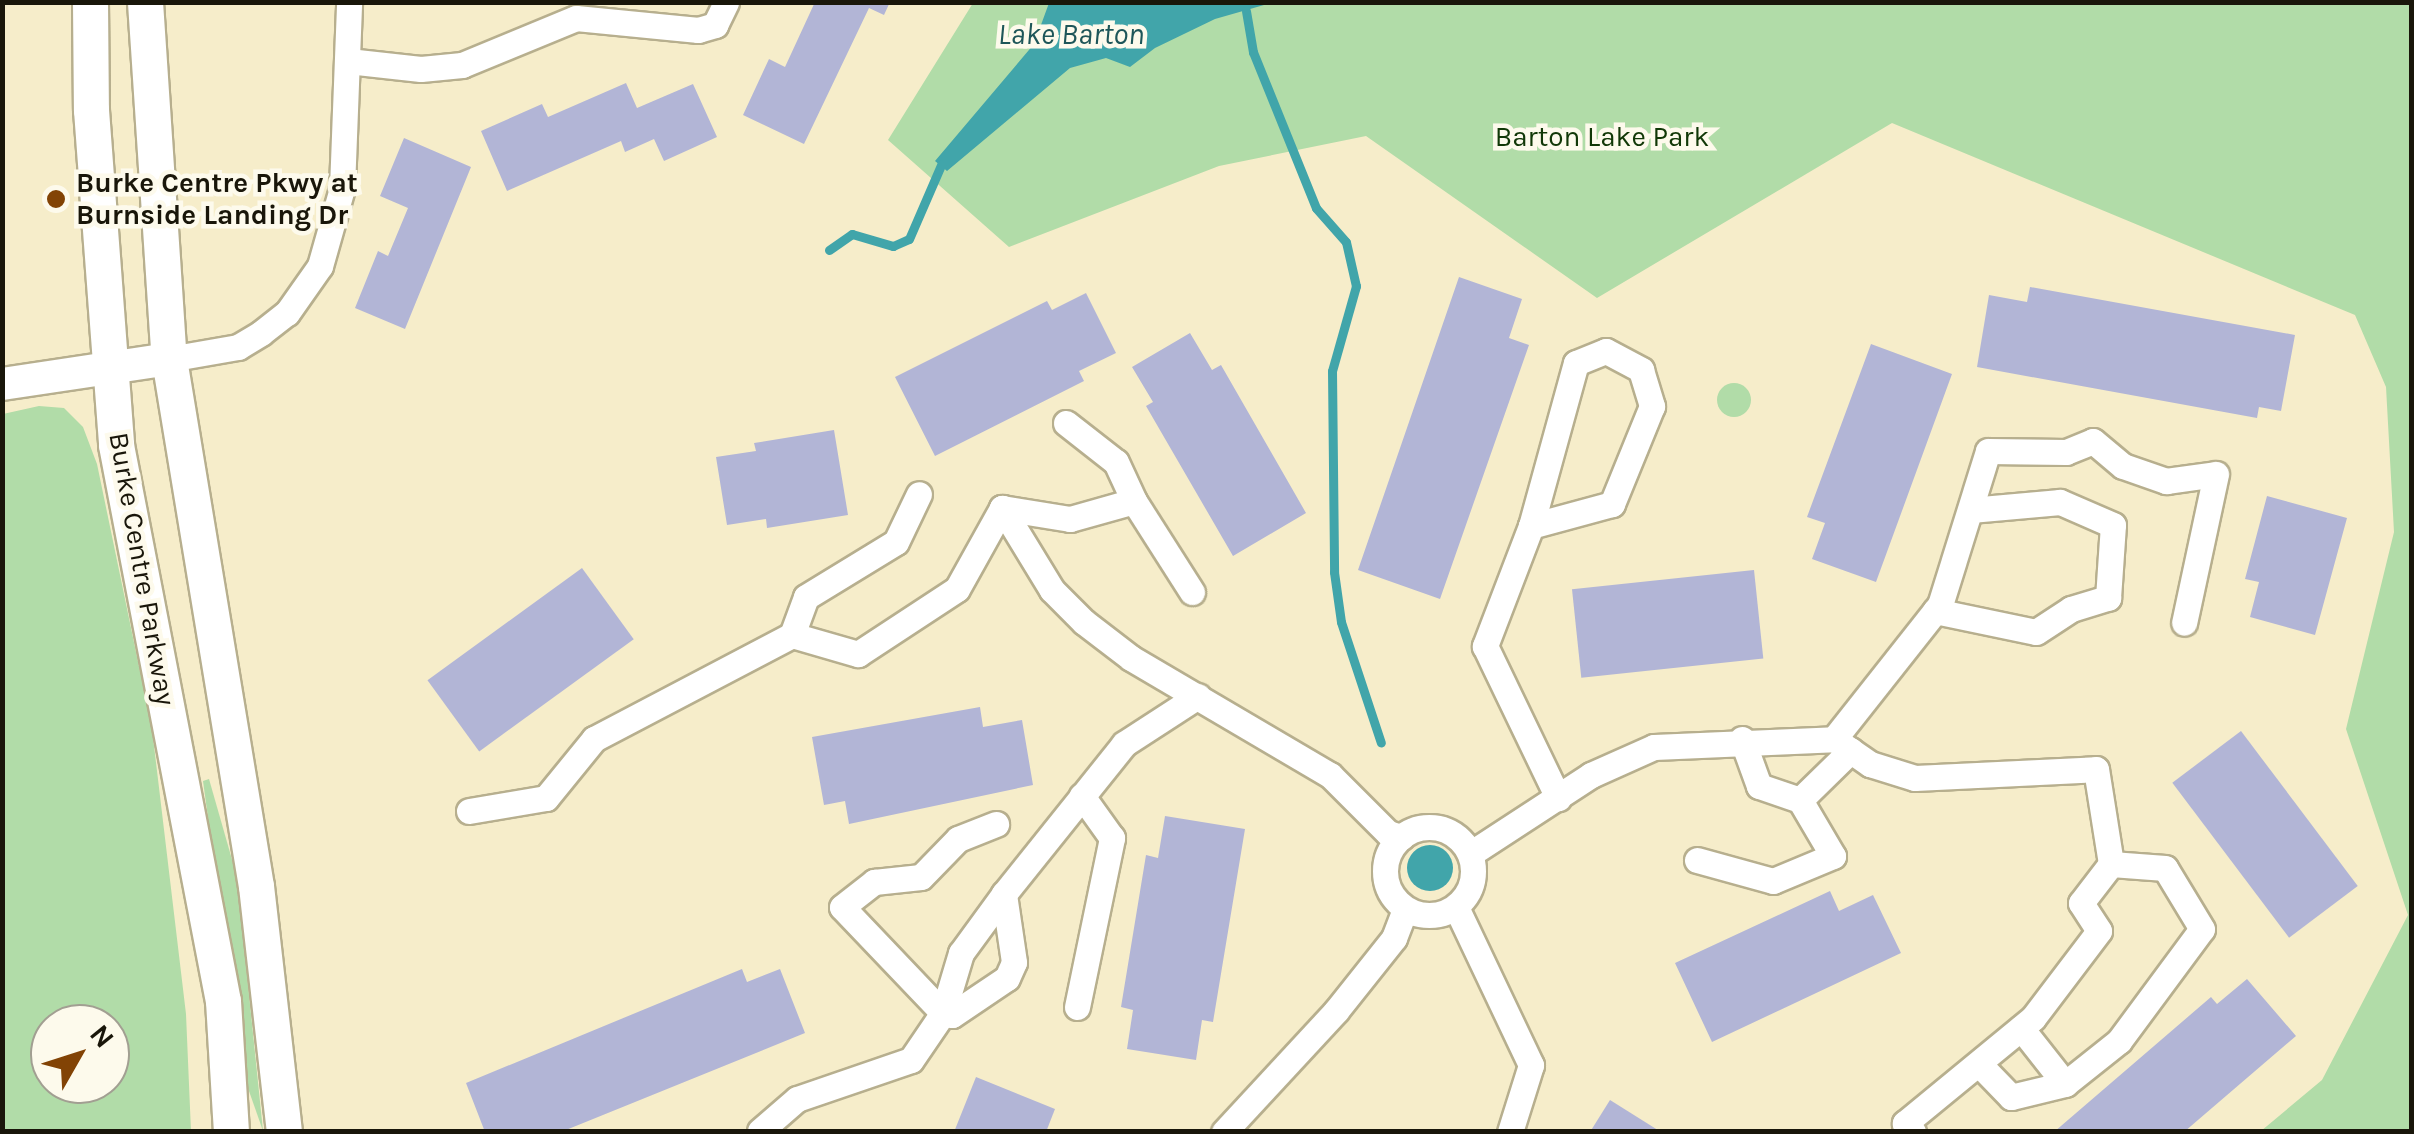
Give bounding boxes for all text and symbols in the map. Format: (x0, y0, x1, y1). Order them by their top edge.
water label: Lake Barton (998, 16, 1144, 52)
park label: Barton Lake Park (1495, 120, 1709, 154)
place label: Burke Centre Pkwy at Burnside Landing Dr (76, 166, 358, 232)
marker: Burke Centre Pkwy at Burnside Landing Dr (45, 188, 67, 210)
street label: Burke Centre Parkway (101, 430, 183, 708)
north arrow (30, 1004, 130, 1104)
text: N (83, 1018, 121, 1054)

